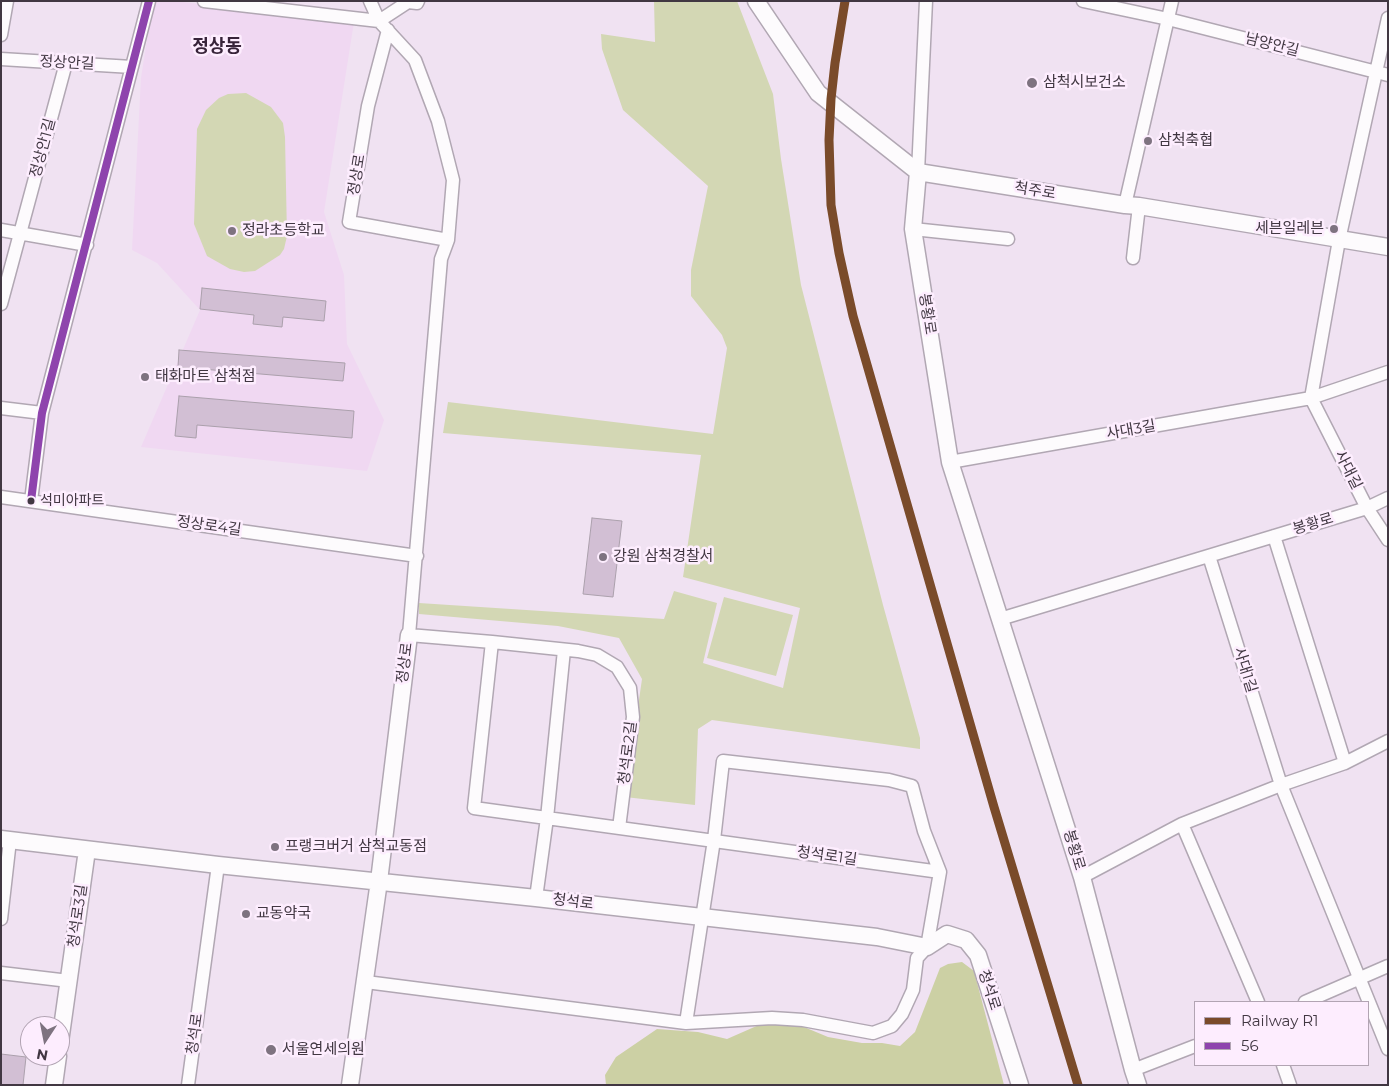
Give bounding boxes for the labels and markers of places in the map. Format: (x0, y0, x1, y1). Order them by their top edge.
place label: 삼척시보건소 (1043, 74, 1126, 92)
marker: 삼척시보건소 (1025, 76, 1039, 90)
place label: 삼척축협 (1158, 132, 1213, 150)
marker: 삼척축협 (1142, 135, 1154, 147)
place label: 세븐일레븐 (1255, 220, 1324, 238)
place label: 정라초등학교 (242, 222, 325, 240)
marker: 세븐일레븐 (1328, 223, 1340, 235)
marker: 정라초등학교 (226, 225, 238, 237)
place label: 태화마트 삼척점 (155, 368, 256, 386)
marker: 태화마트 삼척점 (139, 371, 151, 383)
place label: 석미아파트 (40, 493, 104, 509)
marker: 석미아파트 (26, 496, 36, 506)
place label: 강원 삼척경찰서 (613, 548, 714, 566)
marker: 강원 삼척경찰서 (597, 551, 609, 563)
place label: 프랭크버거 삼척교동점 (285, 838, 427, 856)
marker: 프랭크버거 삼척교동점 (269, 841, 281, 853)
place label: 교동약국 (256, 905, 311, 923)
marker: 교동약국 (240, 908, 252, 920)
place label: 서울연세의원 (282, 1041, 365, 1059)
marker: 서울연세의원 (264, 1043, 278, 1057)

